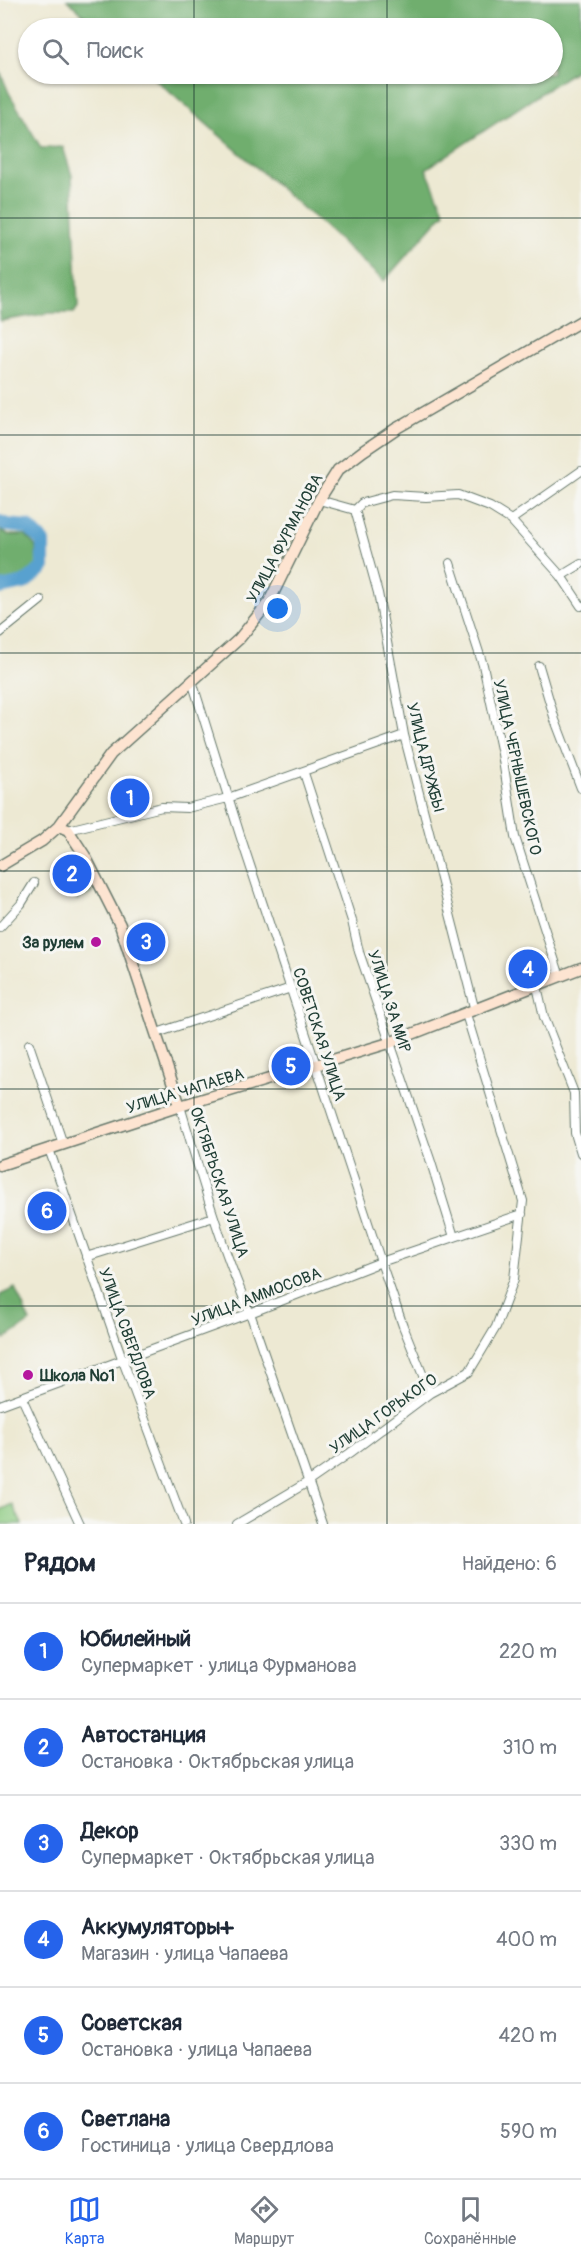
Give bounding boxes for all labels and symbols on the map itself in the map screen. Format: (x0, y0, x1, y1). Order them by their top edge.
street label: УЛИЦА ФУРМАНОВА (242, 470, 327, 607)
your location (263, 594, 292, 623)
street label: УЛИЦА ЧЕРНЫШЕВСКОГО (489, 678, 545, 857)
street label: УЛИЦА ДРУЖБЫ (402, 701, 448, 814)
pin: 1 (110, 776, 150, 820)
pin: 2 (52, 852, 92, 896)
pin: 3 (126, 920, 166, 964)
place label: За рулем (22, 933, 84, 953)
marker: За рулем (89, 935, 103, 949)
pin: 4 (508, 946, 548, 992)
street label: УЛИЦА ЗА МИР (363, 948, 415, 1055)
street label: СОВЕТСКАЯ УЛИЦА (288, 965, 350, 1104)
pin: 5 (272, 1044, 310, 1088)
street label: УЛИЦА ЧАПАЕВА (124, 1064, 246, 1118)
street label: ОКТЯБРЬСКАЯ УЛИЦА (185, 1104, 253, 1260)
pin: 6 (28, 1188, 66, 1234)
street label: УЛИЦА АММОСОВА (189, 1263, 324, 1331)
street label: УЛИЦА СВЕРДЛОВА (94, 1265, 160, 1402)
place label: Школа №1 (39, 1366, 115, 1386)
marker: Школа №1 (21, 1368, 35, 1382)
street label: УЛИЦА ГОРЬКОГО (326, 1369, 441, 1458)

